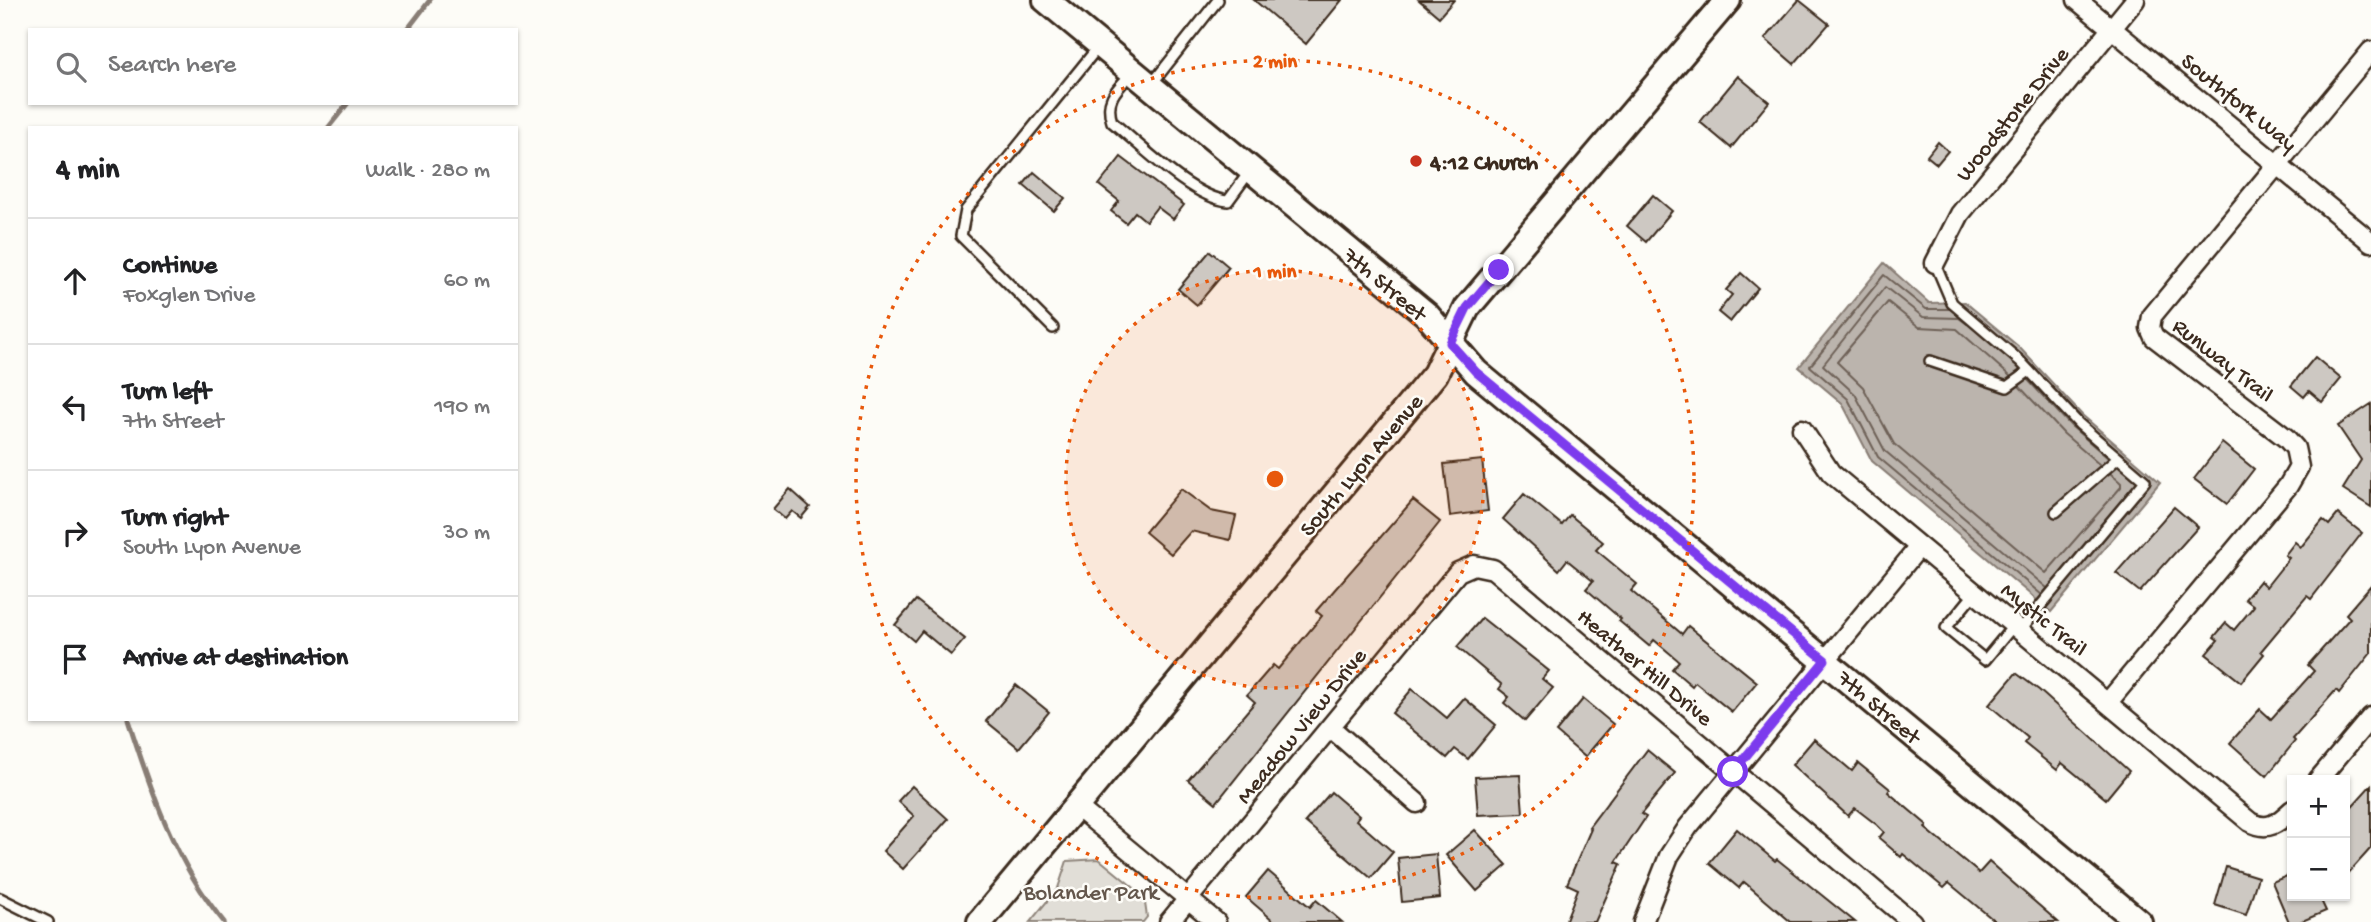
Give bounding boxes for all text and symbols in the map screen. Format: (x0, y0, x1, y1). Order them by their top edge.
search box (28, 28, 518, 105)
street label: Woodstone Drive (1951, 42, 2077, 188)
icon: search (52, 48, 90, 86)
street label: Southfork Way (2174, 49, 2301, 159)
text: Search here (108, 51, 236, 82)
text: 2 min (1253, 51, 1298, 76)
place label: 4:12 Church (1429, 151, 1539, 178)
marker: 4:12 Church (1408, 153, 1424, 169)
text: 4 min (56, 154, 119, 189)
text: Walk · 280 m (366, 158, 490, 185)
street label: 7th Street (1336, 242, 1432, 329)
text: Continue (123, 252, 217, 283)
route end (1483, 254, 1514, 285)
text: 1 min (1253, 261, 1297, 286)
icon: ahead (56, 262, 94, 300)
text: 60 m (444, 268, 490, 295)
text: Foxglen Drive (123, 283, 255, 310)
street label: Runway Trail (2166, 314, 2278, 410)
text: Turn left (123, 378, 211, 409)
icon: left (56, 388, 94, 426)
street label: South Lyon Avenue (1295, 389, 1431, 543)
text: 190 m (434, 394, 490, 421)
text: 7th Street (123, 409, 223, 436)
centre of rings (1263, 467, 1287, 491)
text: Turn right (123, 504, 227, 535)
icon: right (56, 514, 94, 552)
text: 30 m (443, 520, 490, 547)
text: South Lyon Avenue (123, 535, 301, 562)
street label: Mystic Trail (1994, 578, 2091, 664)
street label: Heather Hill Drive (1570, 604, 1718, 734)
icon: arrive (56, 640, 94, 678)
street label: Meadow View Drive (1232, 643, 1374, 810)
text: Arrive at destination (123, 644, 348, 675)
street label: 7th Street (1830, 665, 1926, 752)
route start (1717, 756, 1748, 787)
map controls (2287, 775, 2350, 901)
button: + (2287, 775, 2350, 838)
button: − (2287, 838, 2350, 901)
park label: Bolander Park (1022, 881, 1161, 908)

